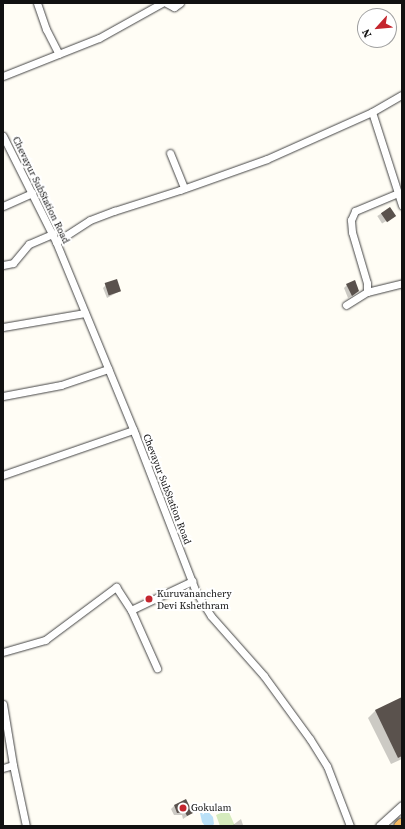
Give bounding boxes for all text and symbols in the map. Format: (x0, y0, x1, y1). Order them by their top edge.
north arrow (357, 8, 397, 48)
text: N (358, 26, 375, 40)
street label: Chevayur SubStation Road (10, 135, 72, 245)
street label: Chevayur SubStation Road (140, 432, 194, 546)
place label: Kuruvananchery Devi Kshethram (157, 587, 232, 610)
marker: Kuruvananchery Devi Kshethram (144, 594, 154, 604)
place label: Gokulam (191, 802, 231, 814)
marker: Gokulam (178, 803, 188, 813)

